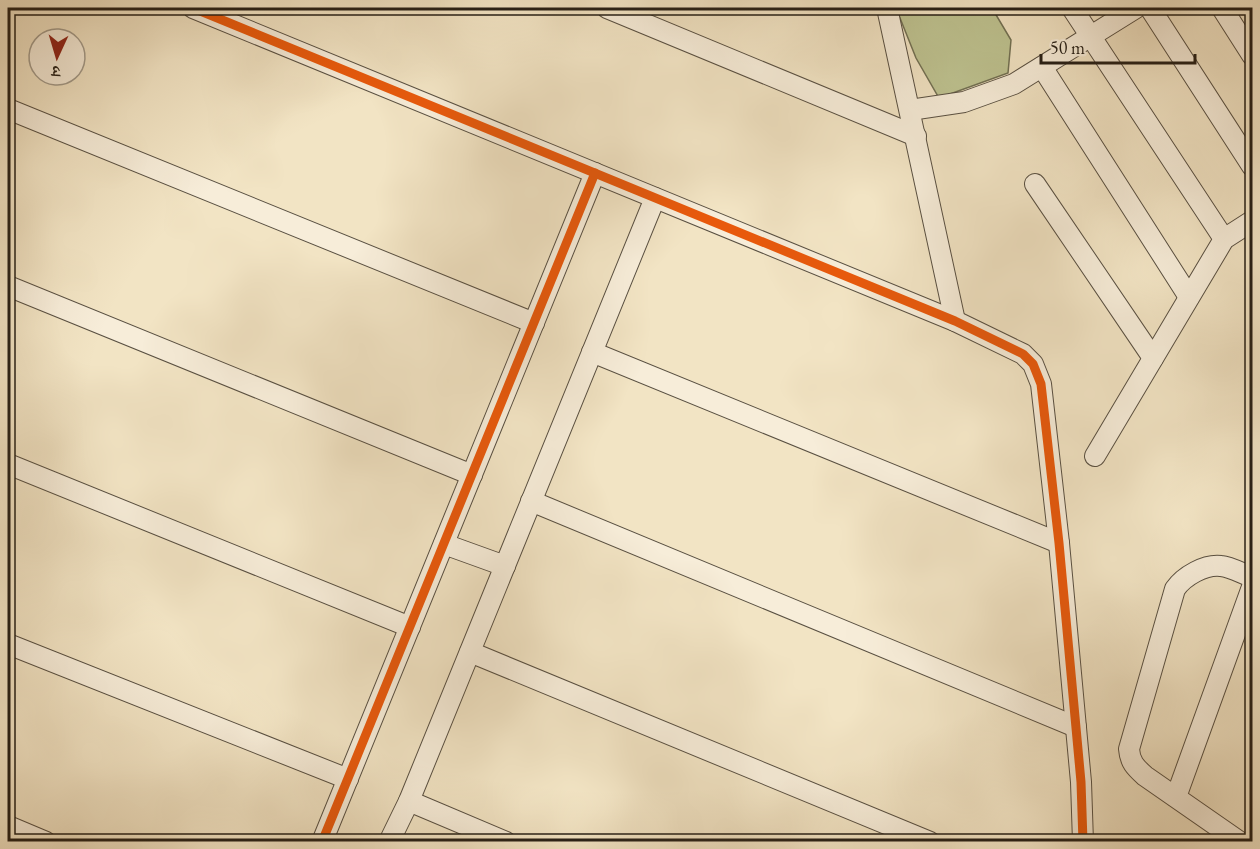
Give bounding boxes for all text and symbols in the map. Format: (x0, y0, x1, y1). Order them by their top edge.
north arrow (27, 27, 87, 87)
scale bar (1041, 27, 1196, 65)
text: 50 m (1050, 36, 1085, 59)
text: उ (49, 61, 62, 82)

